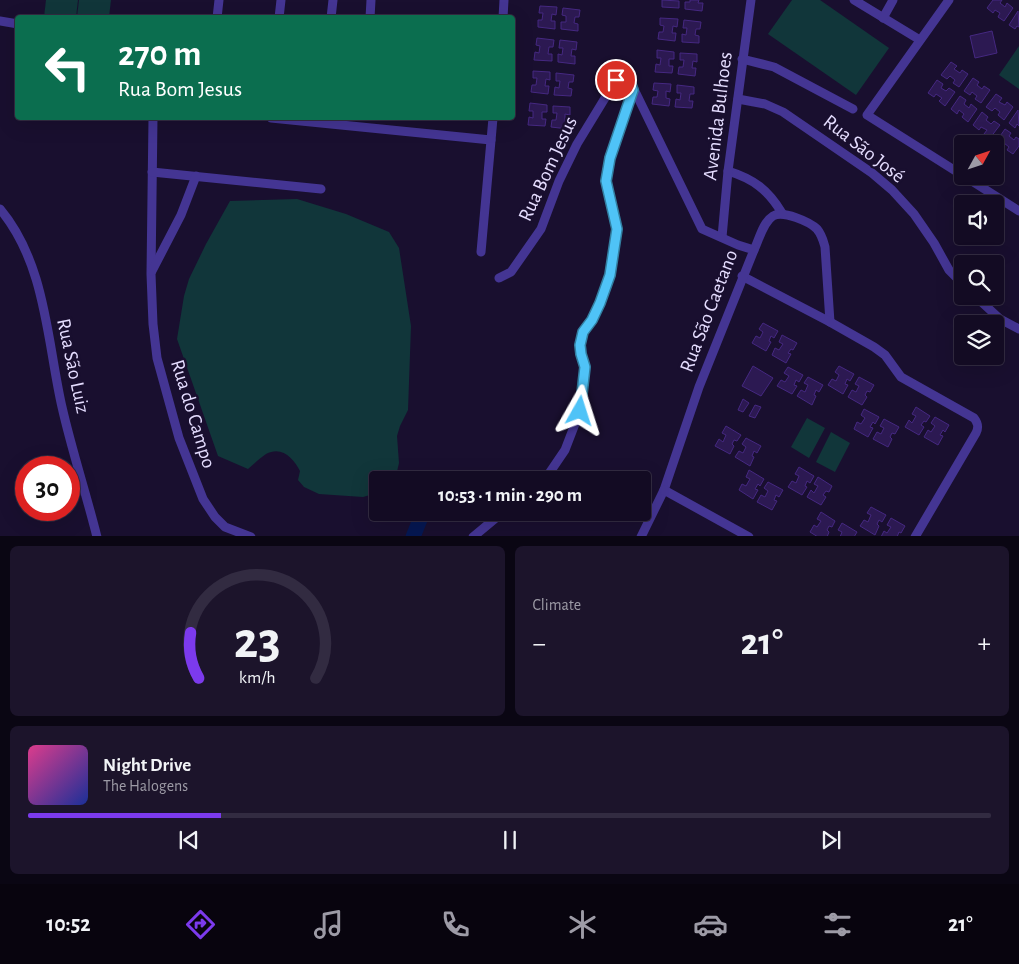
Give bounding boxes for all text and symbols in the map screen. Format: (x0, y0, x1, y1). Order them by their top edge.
icon: left (35, 35, 100, 100)
text: 270 m (118, 37, 201, 72)
street label: Avenida Bulhoes (700, 51, 736, 181)
pin (595, 59, 637, 101)
icon: arrive (602, 66, 630, 94)
text: Rua Bom Jesus (118, 78, 242, 100)
street label: Rua São José (820, 111, 908, 187)
street label: Rua Bom Jesus (515, 114, 581, 224)
north arrow (954, 135, 1004, 185)
map controls (954, 135, 1004, 365)
button: sound (954, 195, 1004, 245)
street label: Rua São Caetano (677, 247, 741, 375)
button: search (954, 255, 1004, 305)
button: layers (954, 315, 1004, 365)
street label: Rua São Luiz (53, 317, 93, 415)
street label: Rua do Campo (167, 357, 219, 471)
position arrow (553, 384, 605, 436)
speed limit sign: 30 (15, 456, 80, 521)
text: 10:53 · 1 min · 290 m (438, 486, 582, 505)
text: Climate (533, 597, 581, 613)
text: 23 (234, 615, 281, 667)
text: 21° (740, 624, 783, 662)
text: − (533, 630, 546, 658)
text: + (978, 630, 991, 658)
text: km/h (239, 669, 276, 687)
text: Night Drive (103, 756, 191, 775)
text: The Halogens (103, 778, 188, 794)
icon: previous (175, 826, 203, 854)
icon: pause (496, 826, 524, 854)
icon: next (817, 826, 845, 854)
icon: directions (183, 907, 218, 942)
icon: music (311, 907, 346, 942)
icon: phone (438, 907, 473, 942)
icon: climate (565, 907, 600, 942)
icon: car (693, 907, 728, 942)
icon: filters (820, 907, 855, 942)
text: 10:52 (46, 913, 91, 935)
text: 21° (948, 913, 973, 935)

